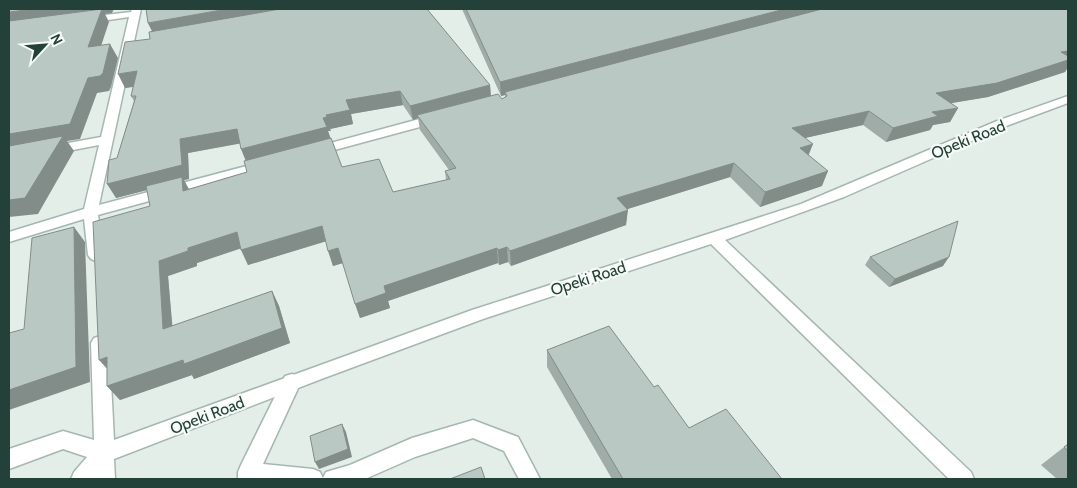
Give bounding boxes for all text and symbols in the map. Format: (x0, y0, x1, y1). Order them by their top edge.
north arrow (20, 20, 70, 70)
text: N (46, 31, 67, 48)
street label: Opeki Road (928, 116, 1008, 163)
street label: Opeki Road (548, 257, 628, 300)
street label: Opeki Road (167, 393, 247, 438)

